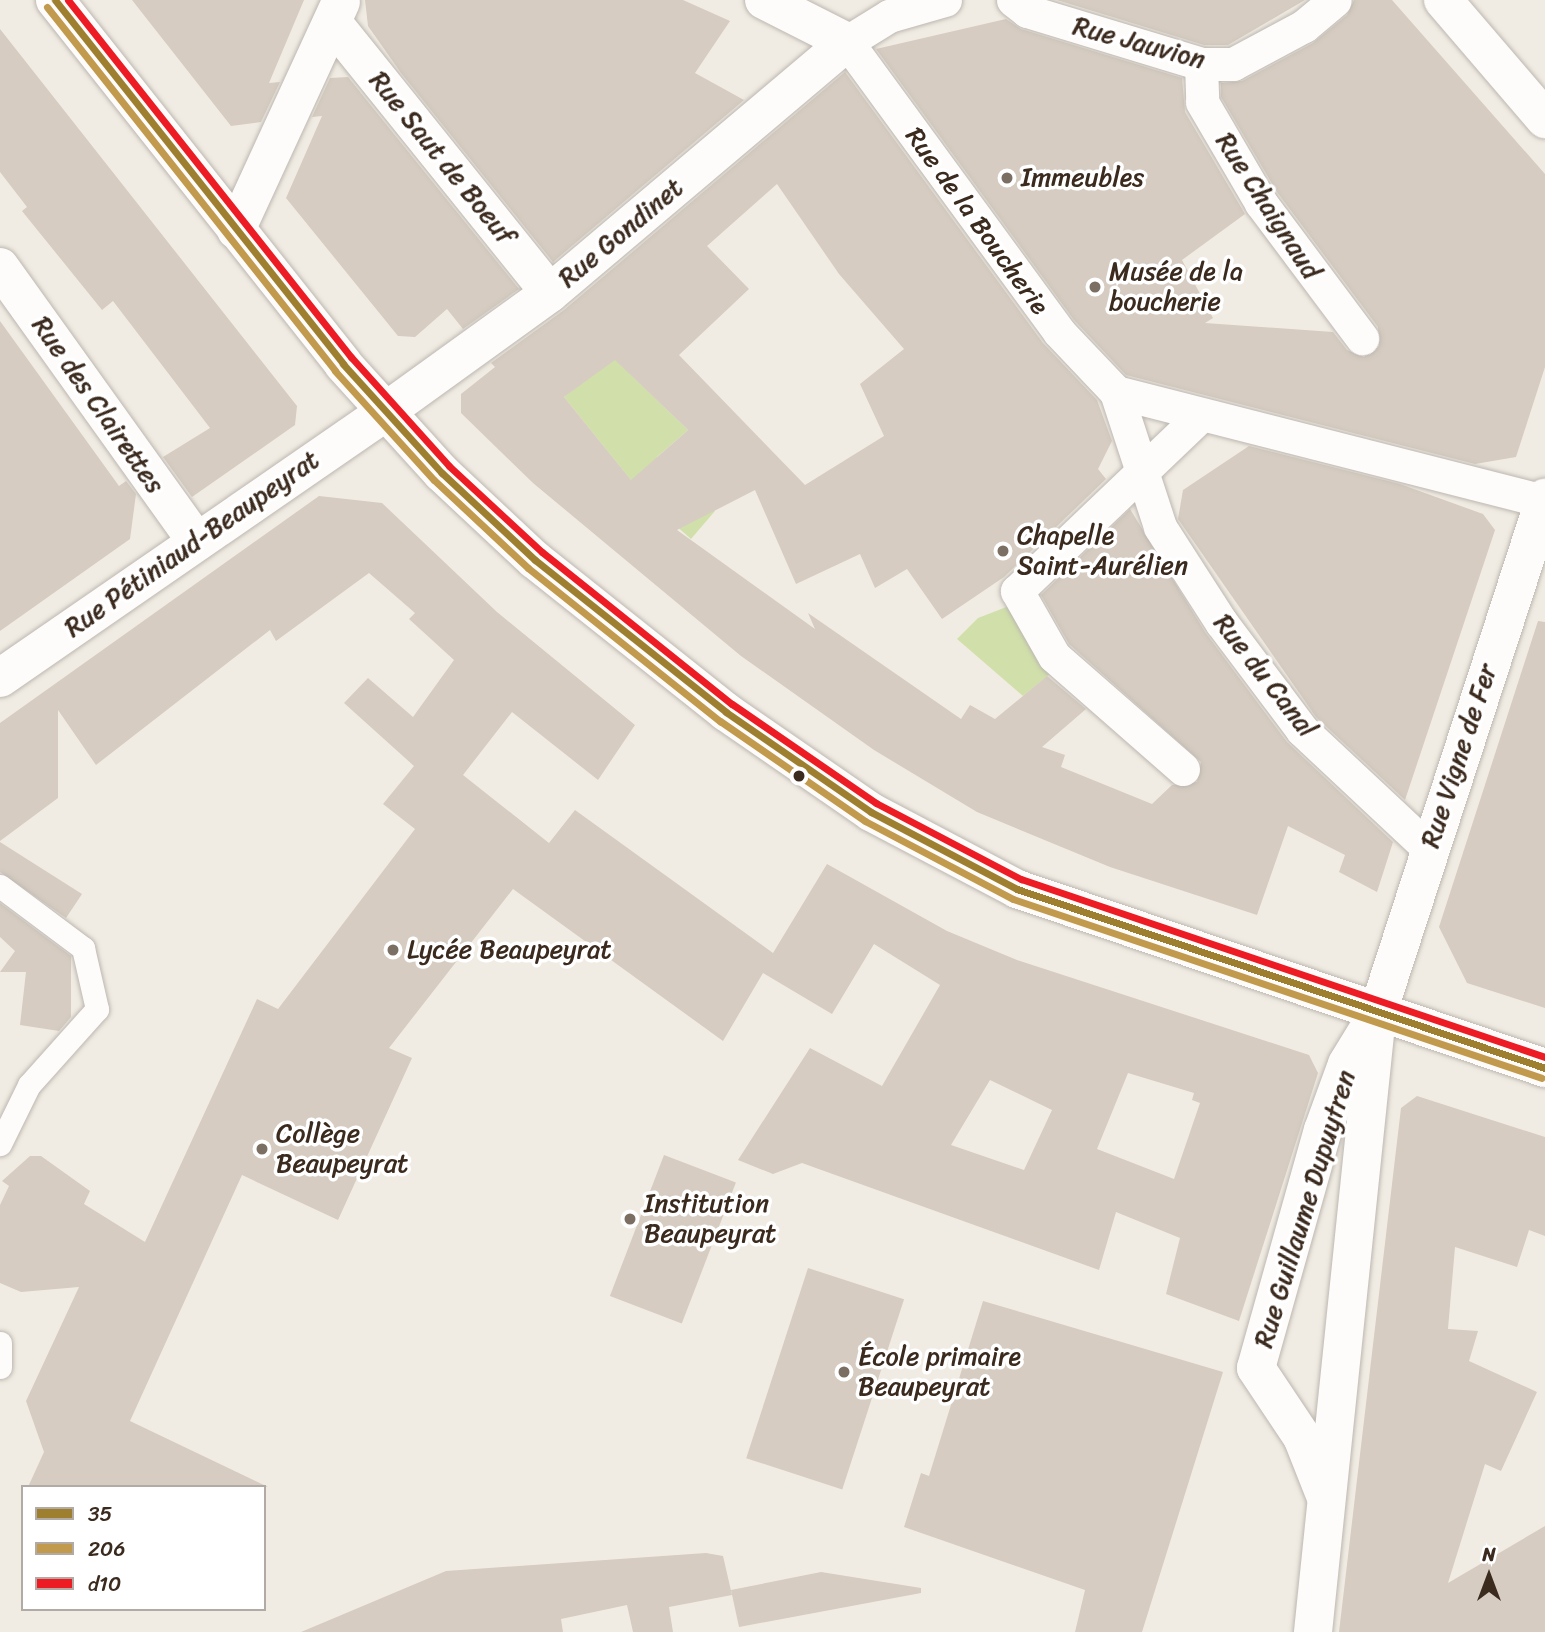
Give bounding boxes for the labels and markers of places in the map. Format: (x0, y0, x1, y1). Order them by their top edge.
place label: Immeubles (1021, 162, 1144, 194)
marker: Immeubles (999, 170, 1015, 186)
place label: Musée de la boucherie (1109, 256, 1244, 318)
marker: Musée de la boucherie (1087, 279, 1103, 295)
place label: Chapelle Saint-Aurélien (1017, 520, 1188, 582)
marker: Chapelle Saint-Aurélien (995, 543, 1011, 559)
unlabelled marker (792, 769, 806, 783)
place label: Lycée Beaupeyrat (407, 934, 611, 966)
marker: Lycée Beaupeyrat (385, 942, 401, 958)
place label: Collège Beaupeyrat (276, 1118, 408, 1180)
marker: Collège Beaupeyrat (254, 1141, 270, 1157)
place label: Institution Beaupeyrat (644, 1188, 776, 1250)
marker: Institution Beaupeyrat (622, 1211, 638, 1227)
place label: École primaire Beaupeyrat (858, 1341, 1022, 1402)
marker: École primaire Beaupeyrat (836, 1364, 852, 1380)

